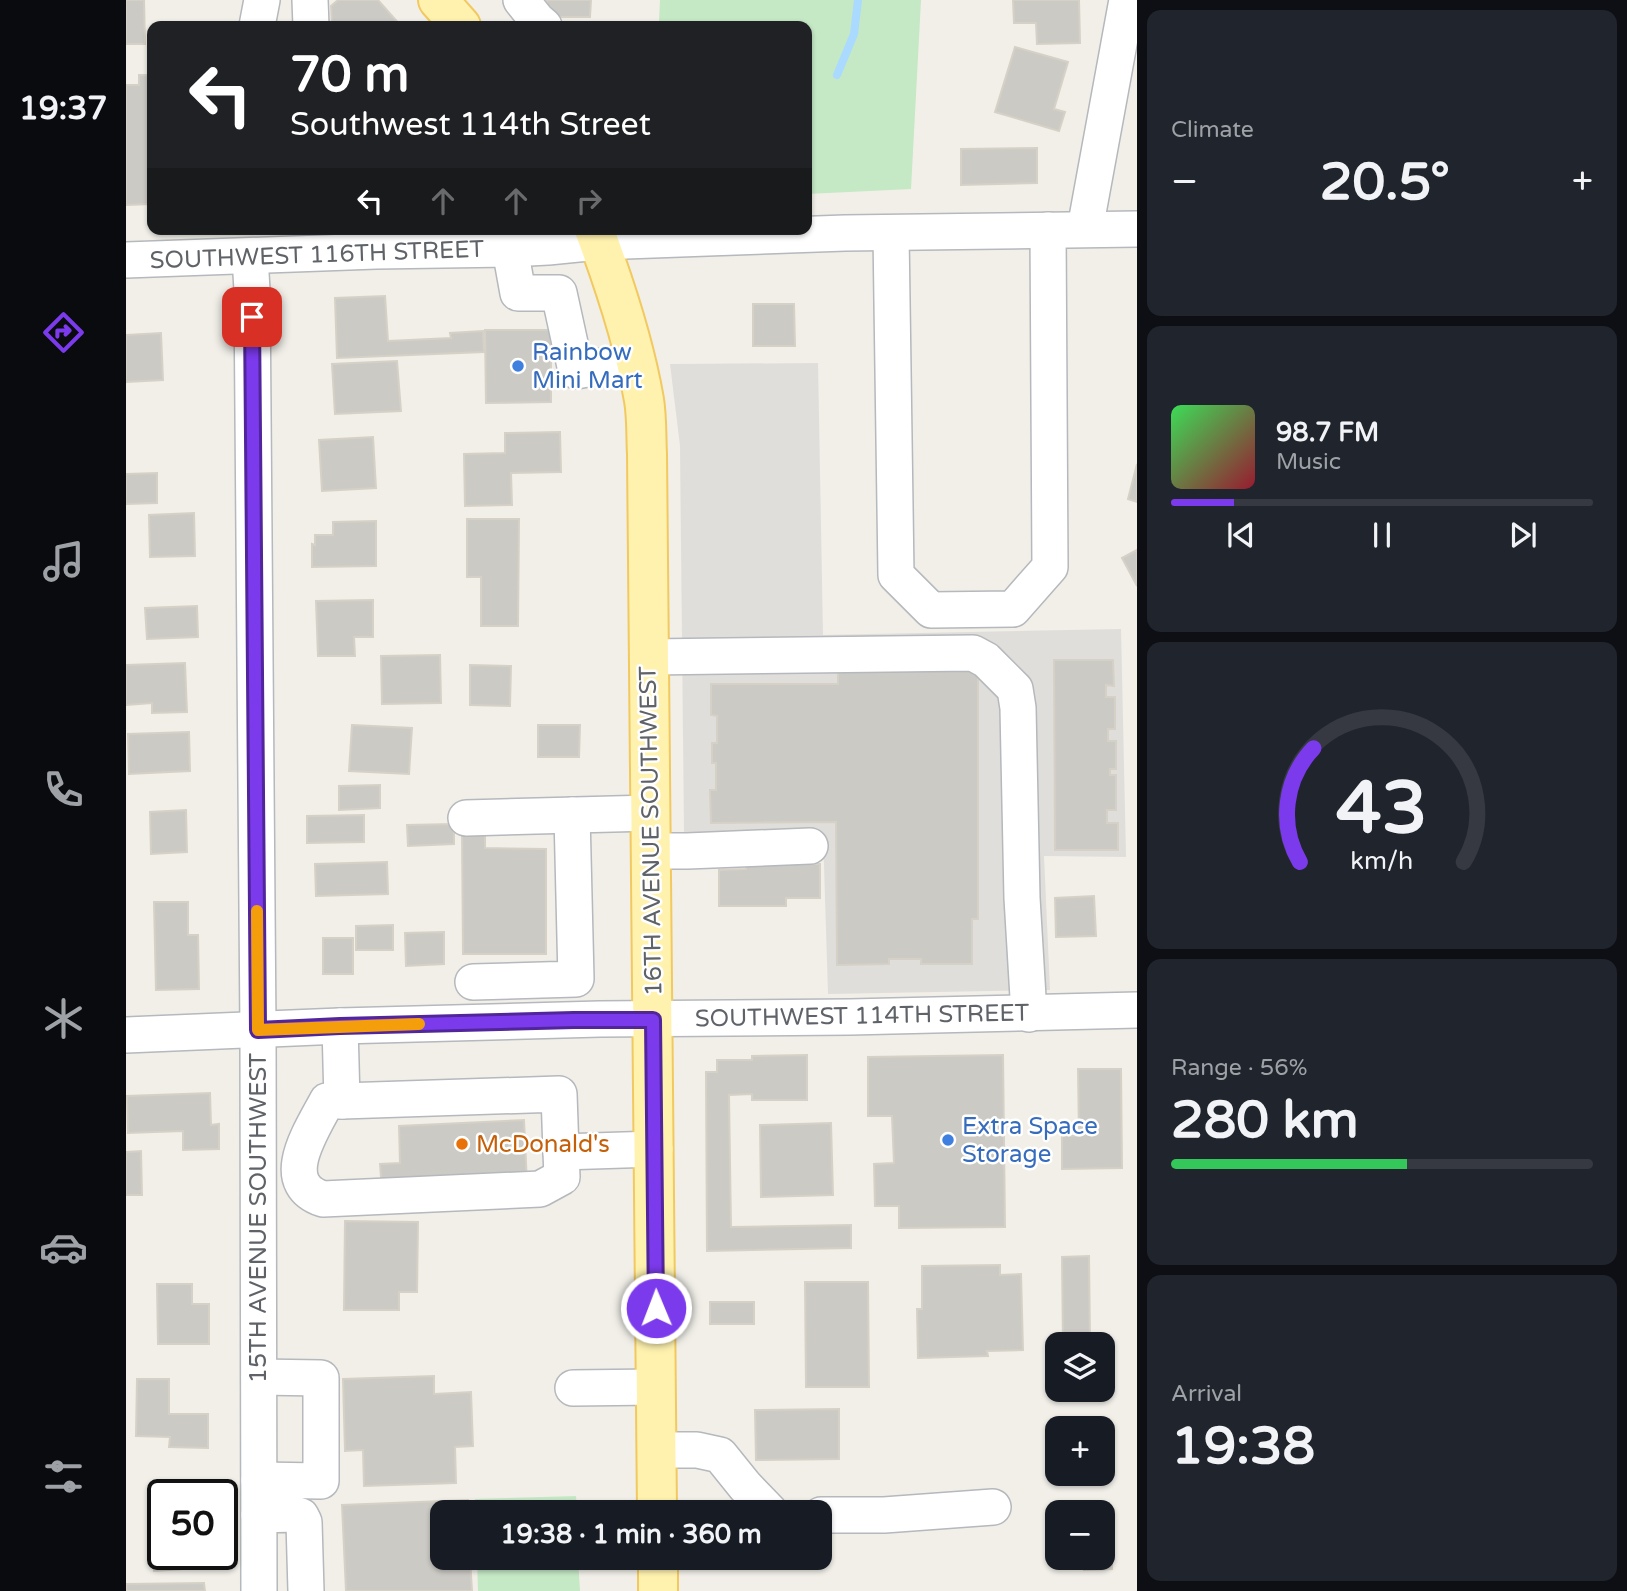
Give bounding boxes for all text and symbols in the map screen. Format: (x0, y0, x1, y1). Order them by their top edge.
text: 70 m (290, 46, 409, 105)
icon: left (175, 49, 266, 140)
text: 19:37 (19, 90, 107, 128)
text: Southwest 114th Street (290, 106, 651, 144)
text: Climate (1171, 116, 1254, 144)
text: 20.5° (1320, 151, 1450, 214)
text: − (1171, 159, 1198, 205)
text: + (1572, 159, 1593, 205)
icon: left (351, 182, 389, 220)
icon: ahead (424, 182, 462, 220)
icon: ahead (497, 182, 535, 220)
icon: right (570, 182, 608, 220)
street label: SOUTHWEST 116TH STREET (149, 235, 485, 275)
pin (222, 287, 282, 347)
icon: arrive (233, 298, 271, 336)
icon: directions (39, 308, 88, 357)
place label: Rainbow Mini Mart (532, 338, 643, 395)
marker: Rainbow Mini Mart (510, 358, 526, 374)
text: 98.7 FM (1276, 417, 1379, 448)
text: Music (1276, 448, 1341, 476)
icon: previous (1222, 516, 1260, 554)
icon: pause (1363, 516, 1401, 554)
icon: next (1504, 516, 1542, 554)
icon: music (39, 537, 88, 586)
street label: 16TH AVENUE SOUTHWEST (634, 665, 668, 996)
icon: phone (39, 765, 88, 814)
text: 43 (1336, 765, 1428, 853)
text: km/h (1351, 845, 1413, 875)
icon: climate (39, 994, 88, 1043)
street label: SOUTHWEST 114TH STREET (694, 999, 1030, 1033)
street label: 15TH AVENUE SOUTHWEST (244, 1053, 273, 1383)
text: Range · 56% (1171, 1054, 1307, 1082)
text: 280 km (1171, 1089, 1359, 1152)
place label: Extra Space Storage (962, 1112, 1098, 1169)
place label: McDonald's (476, 1130, 610, 1159)
marker: Extra Space Storage (940, 1132, 956, 1148)
marker: McDonald's (454, 1136, 470, 1152)
icon: car (39, 1223, 88, 1272)
position arrow (619, 1271, 693, 1345)
map controls (1045, 1332, 1115, 1570)
button: layers (1045, 1332, 1115, 1402)
text: Arrival (1171, 1380, 1242, 1408)
text: 19:38 (1171, 1415, 1315, 1478)
button: + (1045, 1416, 1115, 1486)
icon: filters (39, 1452, 88, 1501)
speed limit sign: 50 (147, 1479, 238, 1570)
button: − (1045, 1500, 1115, 1570)
text: 19:38 · 1 min · 360 m (500, 1519, 762, 1550)

